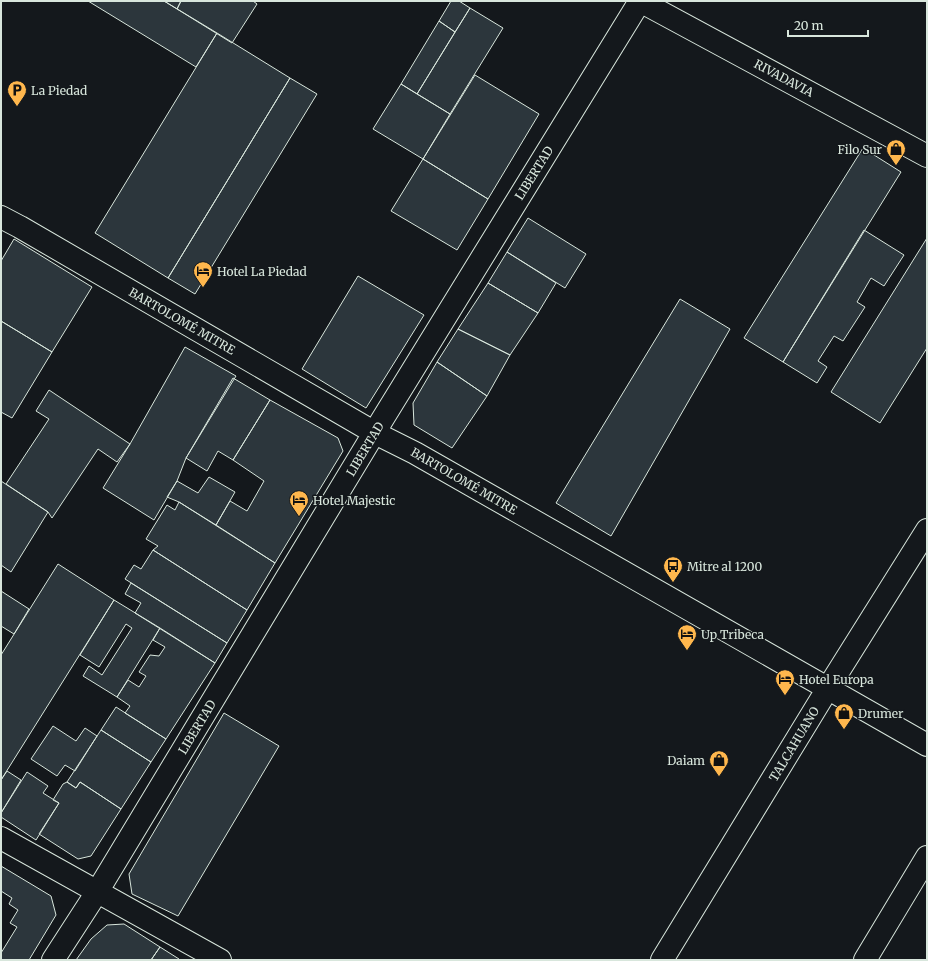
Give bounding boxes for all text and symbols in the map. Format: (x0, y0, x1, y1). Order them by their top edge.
scale bar (788, 12, 868, 38)
text: 20 m (794, 18, 823, 33)
street label: RIVADAVIA (752, 56, 817, 100)
parking icon: La Piedad (6, 79, 28, 107)
place label: La Piedad (31, 83, 87, 98)
shop icon: Filo Sur (885, 138, 907, 166)
place label: Filo Sur (838, 142, 883, 157)
street label: LIBERTAD (512, 143, 556, 203)
hotel icon: Hotel La Piedad (192, 260, 214, 288)
place label: Hotel La Piedad (217, 264, 307, 279)
street label: BARTOLOMÉ MITRE (126, 284, 238, 358)
street label: LIBERTAD (343, 419, 387, 479)
street label: BARTOLOMÉ MITRE (408, 444, 520, 518)
hotel icon: Hotel Majestic (288, 489, 310, 517)
place label: Hotel Majestic (313, 493, 395, 508)
bus stop icon: Mitre al 1200 (662, 555, 684, 583)
place label: Mitre al 1200 (687, 559, 763, 574)
hotel icon: Up Tribeca (676, 623, 698, 651)
place label: Up Tribeca (701, 627, 764, 642)
hotel icon: Hotel Europa (774, 668, 796, 696)
place label: Hotel Europa (799, 672, 874, 687)
street label: LIBERTAD (175, 697, 219, 757)
shop icon: Drumer (833, 702, 855, 730)
street label: TALCAHUANO (766, 704, 822, 784)
place label: Drumer (858, 706, 904, 721)
shop icon: Daiam (708, 749, 730, 777)
place label: Daiam (667, 753, 705, 768)

